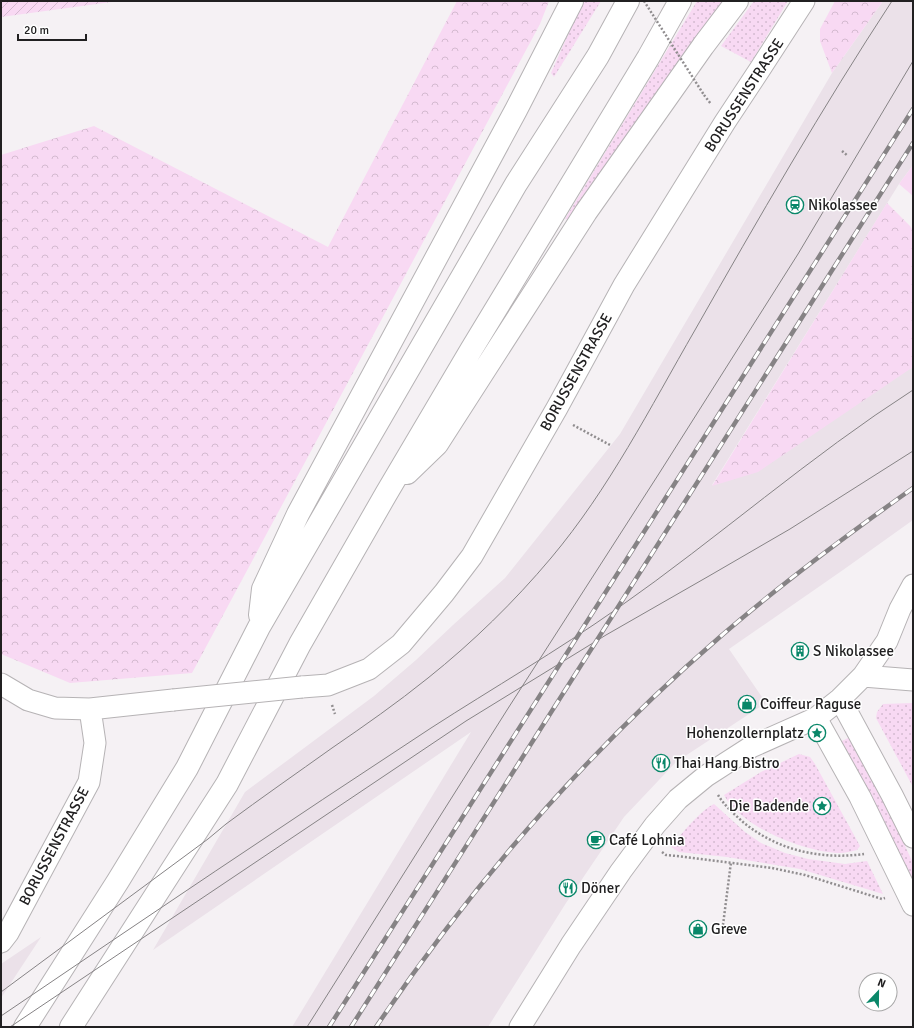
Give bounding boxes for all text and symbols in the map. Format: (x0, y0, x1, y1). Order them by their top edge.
scale bar (18, 16, 86, 42)
text: 20 m (24, 23, 49, 38)
street label: BORUSSENSTRASSE (701, 35, 787, 155)
station icon: Nikolassee (785, 195, 805, 215)
place label: Nikolassee (808, 196, 877, 214)
street label: BORUSSENSTRASSE (536, 310, 616, 434)
building icon: S Nikolassee (790, 641, 810, 661)
place label: S Nikolassee (813, 642, 894, 660)
shop icon: Coiffeur Raguse (737, 694, 757, 714)
place label: Coiffeur Raguse (760, 695, 861, 713)
place icon: Hohenzollernplatz (807, 723, 827, 743)
place label: Hohenzollernplatz (686, 724, 804, 742)
restaurant icon: Thai Hang Bistro (651, 753, 671, 773)
place label: Thai Hang Bistro (674, 754, 780, 772)
street label: BORUSSENSTRASSE (15, 784, 93, 908)
place icon: Die Badende (812, 796, 832, 816)
place label: Die Badende (729, 797, 809, 815)
cafe icon: Café Lohnia (586, 830, 606, 850)
place label: Café Lohnia (609, 831, 685, 849)
restaurant icon: Döner (558, 878, 578, 898)
place label: Döner (581, 879, 620, 897)
shop icon: Greve (688, 919, 708, 939)
place label: Greve (711, 920, 747, 938)
north arrow (858, 972, 898, 1012)
text: N (876, 976, 888, 991)

